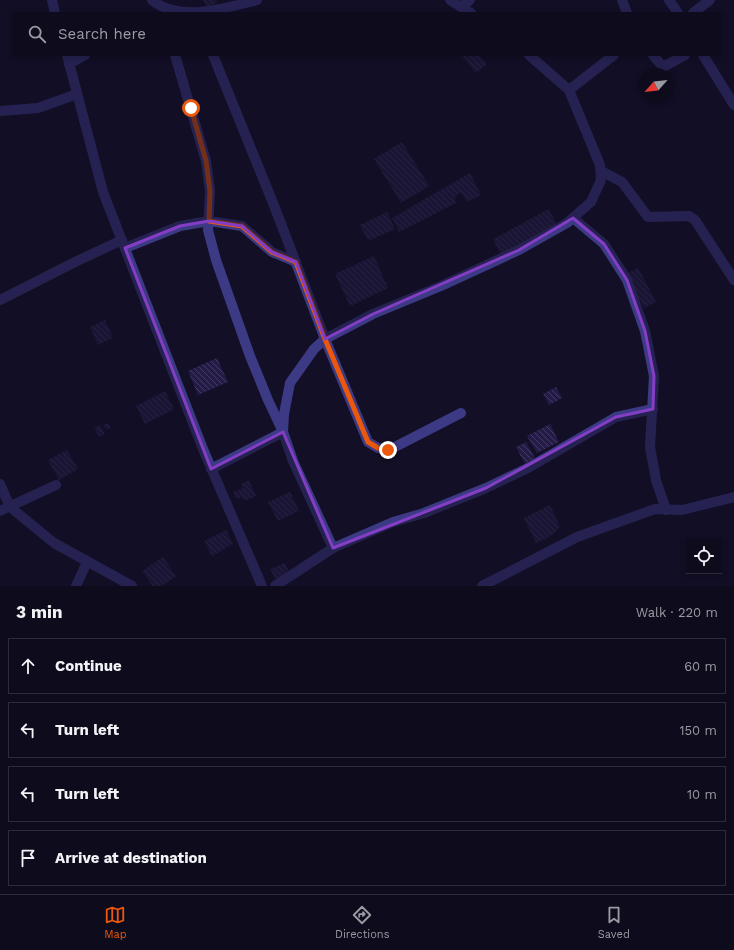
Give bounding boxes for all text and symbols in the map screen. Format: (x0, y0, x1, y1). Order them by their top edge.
search box (12, 12, 722, 56)
icon: search (26, 23, 48, 45)
text: Search here (58, 25, 146, 43)
north arrow (638, 68, 674, 104)
route start (182, 99, 200, 117)
route end (379, 441, 397, 459)
map controls (686, 538, 722, 574)
button: locate (686, 538, 722, 574)
text: 3 min (16, 602, 62, 622)
text: Walk · 220 m (636, 605, 718, 620)
icon: ahead (17, 655, 39, 677)
text: Continue (55, 657, 122, 675)
text: 60 m (684, 659, 717, 674)
icon: left (17, 719, 39, 741)
text: Turn left (55, 721, 119, 739)
text: 150 m (679, 723, 717, 738)
icon: left (17, 783, 39, 805)
text: Turn left (55, 785, 119, 803)
text: 10 m (687, 787, 717, 802)
icon: arrive (17, 847, 39, 869)
text: Arrive at destination (55, 849, 207, 867)
tab: Map (104, 904, 127, 941)
tab: Directions (335, 904, 389, 941)
tab: Saved (598, 904, 630, 941)

